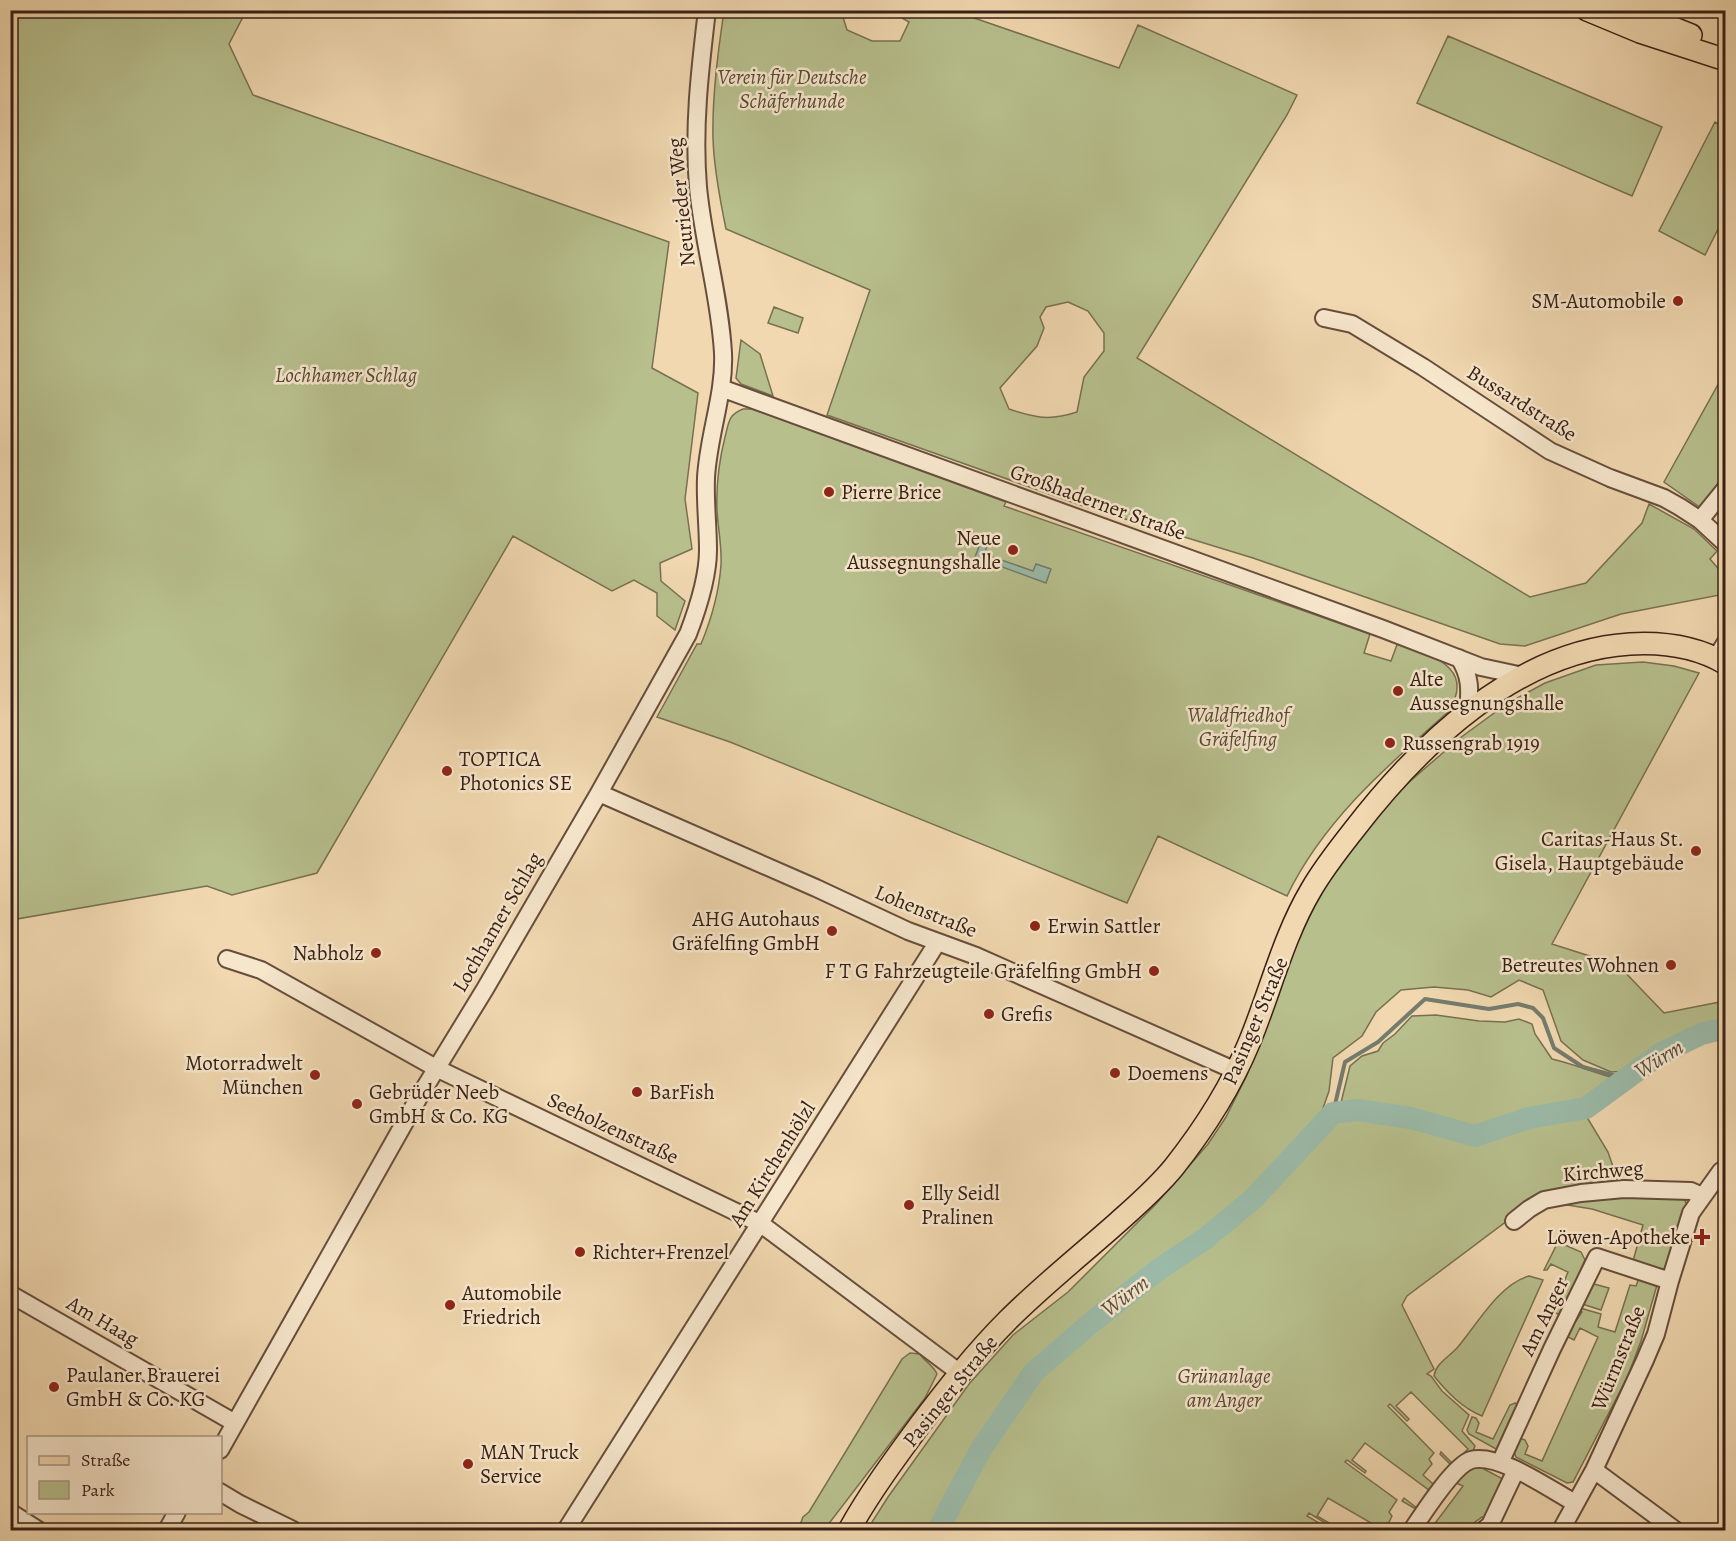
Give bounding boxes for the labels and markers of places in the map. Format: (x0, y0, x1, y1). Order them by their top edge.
place label: SM-Automobile (1531, 287, 1666, 315)
marker: SM-Automobile (1671, 294, 1685, 308)
place label: Pierre Brice (841, 478, 941, 506)
marker: Pierre Brice (822, 485, 836, 499)
place label: Neue Aussegnungshalle (846, 524, 1001, 576)
marker: Neue Aussegnungshalle (1006, 543, 1020, 557)
place label: Alte Aussegnungshalle (1409, 665, 1564, 717)
marker: Alte Aussegnungshalle (1391, 684, 1405, 698)
place label: Russengrab 1919 (1402, 729, 1540, 757)
marker: Russengrab 1919 (1383, 736, 1397, 750)
place label: TOPTICA Photonics SE (459, 745, 572, 797)
marker: TOPTICA Photonics SE (440, 764, 454, 778)
place label: Caritas-Haus St. Gisela, Hauptgebäude (1495, 825, 1684, 877)
marker: Caritas-Haus St. Gisela, Hauptgebäude (1689, 844, 1703, 858)
place label: AHG Autohaus Gräfelfing GmbH (672, 905, 820, 957)
place label: Erwin Sattler (1047, 912, 1160, 940)
marker: Erwin Sattler (1028, 919, 1042, 933)
marker: AHG Autohaus Gräfelfing GmbH (825, 924, 839, 938)
place label: Nabholz (292, 939, 364, 967)
marker: Nabholz (369, 946, 383, 960)
place label: Betreutes Wohnen (1501, 951, 1659, 979)
place label: F T G Fahrzeugteile Gräfelfing GmbH (825, 957, 1142, 985)
marker: Betreutes Wohnen (1664, 958, 1678, 972)
marker: F T G Fahrzeugteile Gräfelfing GmbH (1147, 964, 1161, 978)
place label: Grefis (1001, 1000, 1053, 1028)
marker: Grefis (982, 1007, 996, 1021)
place label: Motorradwelt München (185, 1049, 303, 1101)
place label: Doemens (1127, 1059, 1208, 1087)
marker: Doemens (1108, 1066, 1122, 1080)
marker: Motorradwelt München (308, 1068, 322, 1082)
place label: Gebrüder Neeb GmbH & Co. KG (369, 1078, 508, 1130)
place label: BarFish (649, 1078, 715, 1106)
marker: BarFish (630, 1085, 644, 1099)
marker: Gebrüder Neeb GmbH & Co. KG (350, 1097, 364, 1111)
place label: Elly Seidl Pralinen (921, 1179, 1000, 1231)
marker: Elly Seidl Pralinen (902, 1198, 916, 1212)
place label: Löwen-Apotheke (1547, 1223, 1690, 1251)
marker: Löwen-Apotheke (1695, 1230, 1709, 1244)
place label: Richter+Frenzel (592, 1238, 729, 1266)
marker: Richter+Frenzel (573, 1245, 587, 1259)
place label: Automobile Friedrich (461, 1279, 562, 1331)
marker: Automobile Friedrich (443, 1298, 457, 1312)
place label: Paulaner Brauerei GmbH & Co. KG (66, 1361, 220, 1413)
marker: Paulaner Brauerei GmbH & Co. KG (47, 1380, 61, 1394)
place label: MAN Truck Service (480, 1438, 579, 1490)
marker: MAN Truck Service (461, 1457, 475, 1471)

